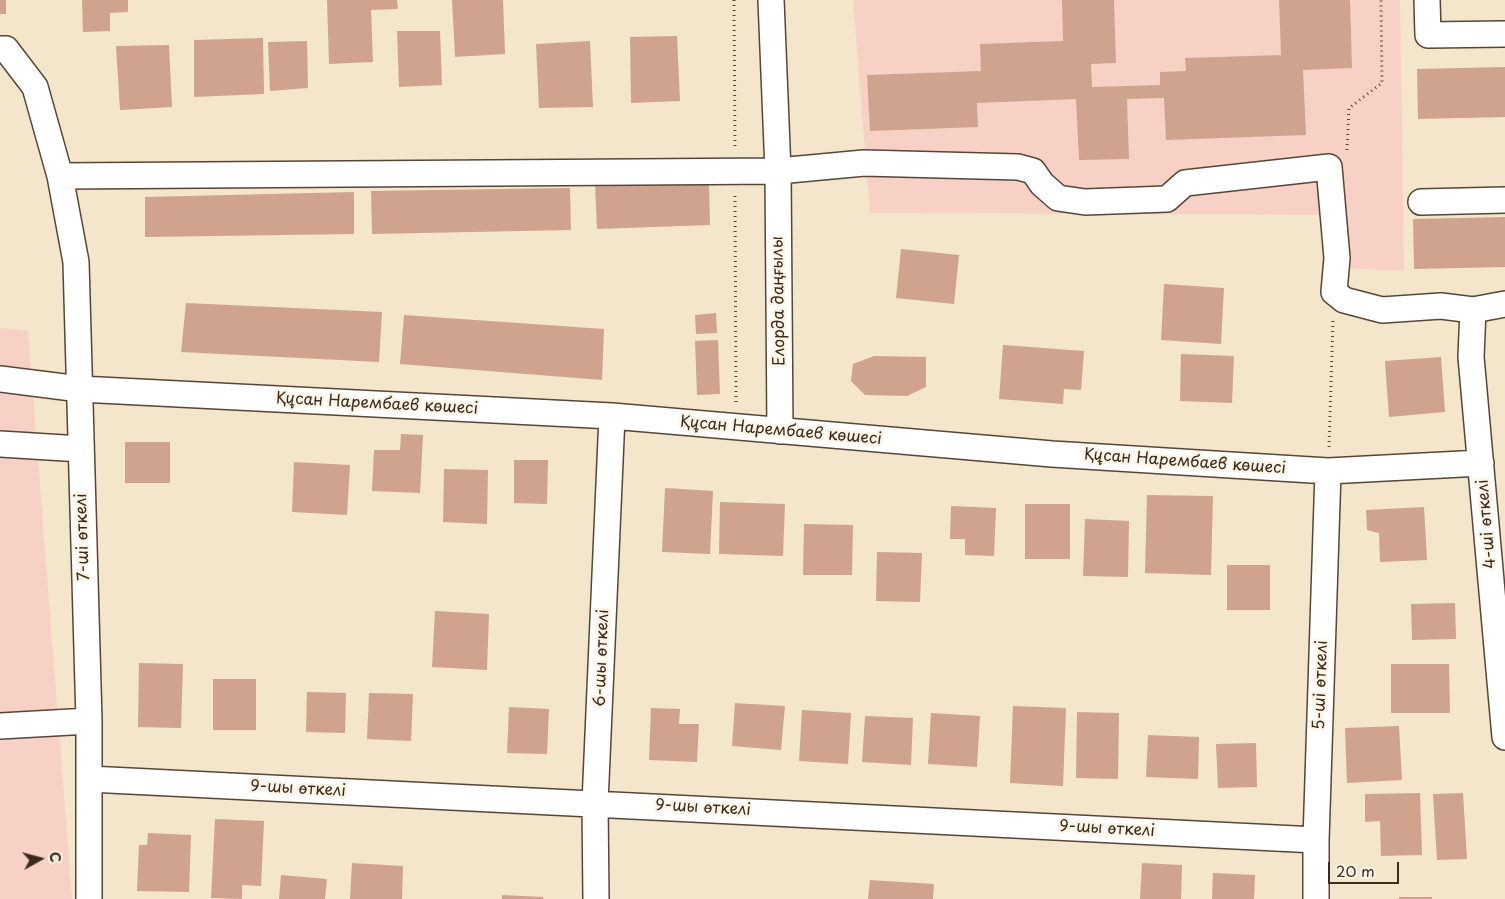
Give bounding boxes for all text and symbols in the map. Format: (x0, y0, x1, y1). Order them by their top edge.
street label: Елорда даңғылы (768, 236, 790, 366)
street label: Құсан Нарембаев көшесі (275, 389, 479, 419)
street label: Құсан Нарембаев көшесі (679, 413, 883, 449)
street label: Құсан Нарембаев көшесі (1083, 445, 1287, 479)
street label: 4-ші өткелі (1474, 478, 1500, 570)
street label: 7-ші өткелі (72, 493, 94, 581)
street label: 6-шы өткелі (591, 609, 613, 707)
street label: 5-ші өткелі (1310, 640, 1332, 730)
street label: 9-шы өткелі (250, 777, 346, 801)
street label: 9-шы өткелі (655, 796, 751, 820)
street label: 9-шы өткелі (1059, 817, 1155, 841)
north arrow (15, 834, 65, 884)
text: С (44, 851, 66, 864)
scale bar (1330, 852, 1401, 884)
text: 20 m (1336, 859, 1375, 882)

